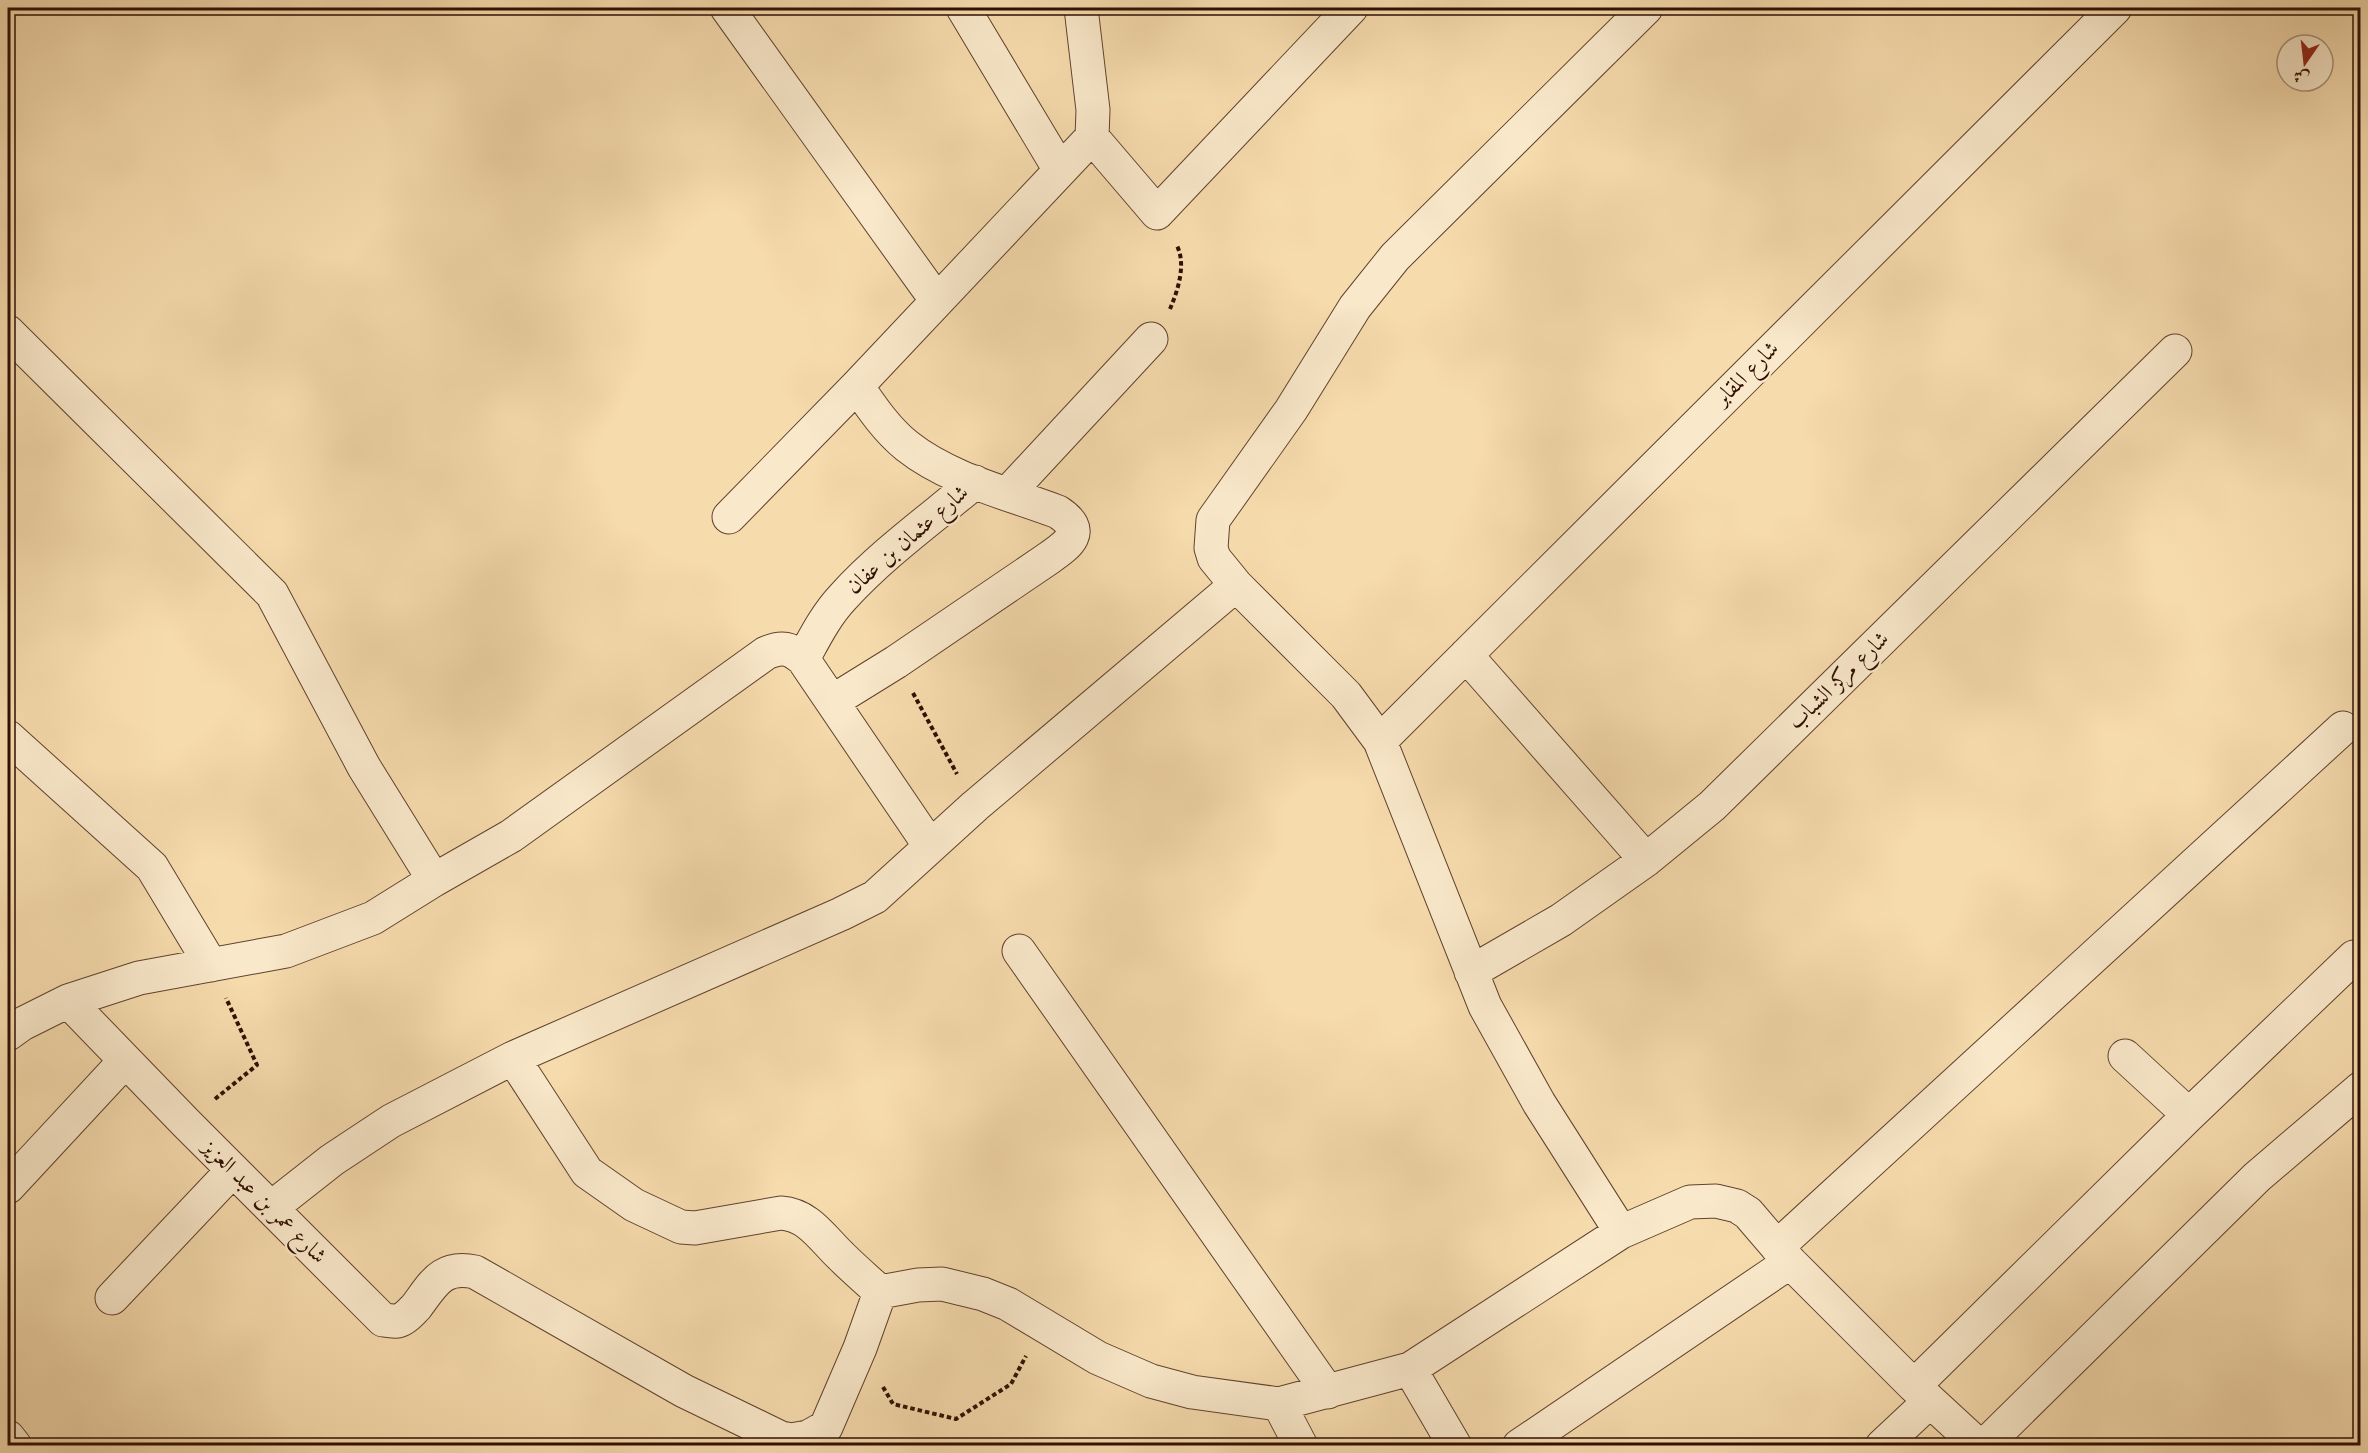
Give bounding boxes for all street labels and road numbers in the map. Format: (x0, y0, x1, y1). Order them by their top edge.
street label: شارع المقابر (1709, 338, 1788, 416)
street label: شارع عثمان بن عفان (843, 481, 977, 603)
street label: شارع مركز الشباب (1783, 626, 1898, 739)
street label: شارع عمر بن عبد العزيز (192, 1134, 330, 1272)

